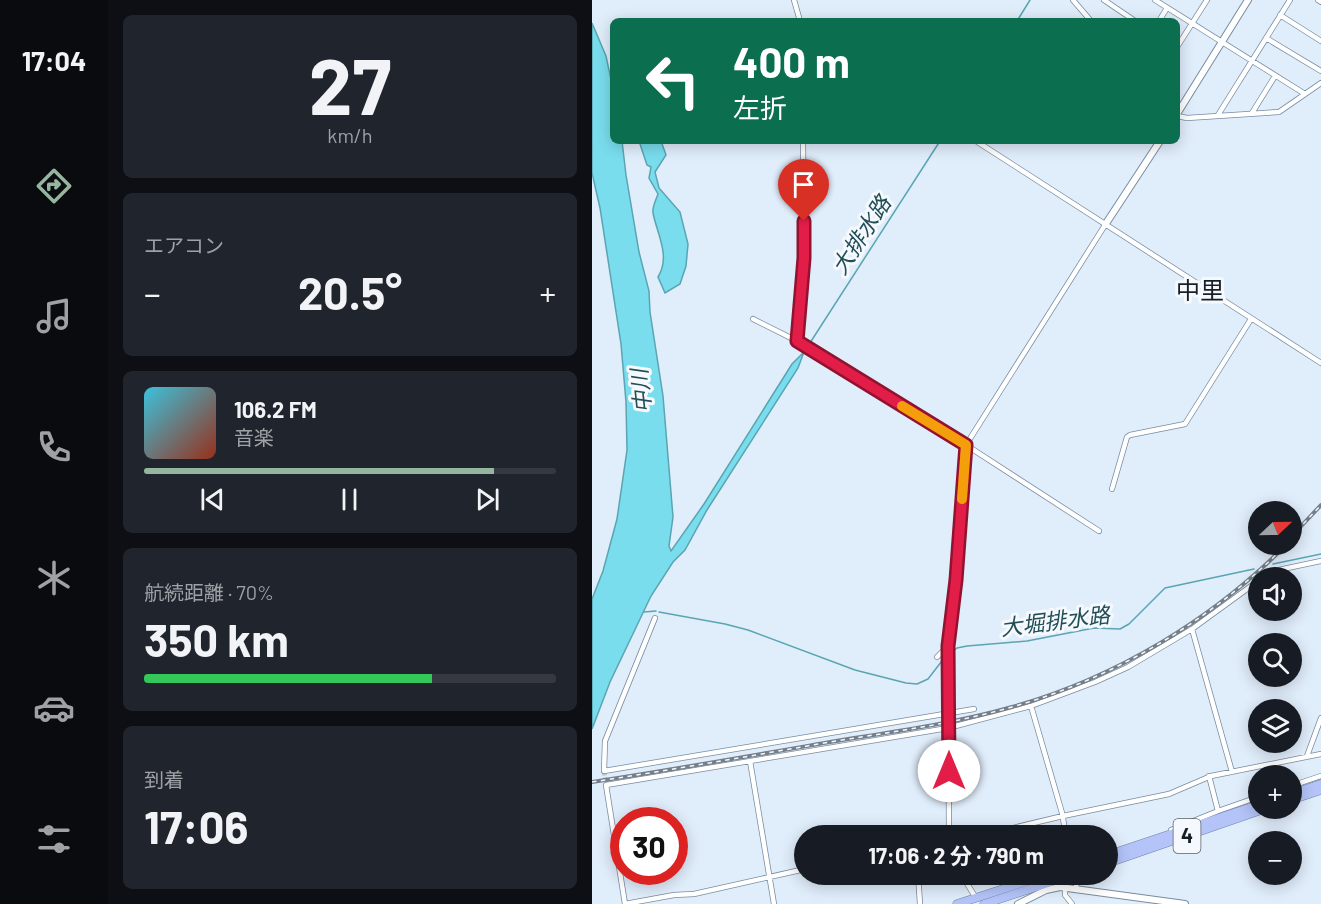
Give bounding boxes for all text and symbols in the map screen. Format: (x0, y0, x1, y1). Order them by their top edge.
text: 400 m (733, 36, 850, 86)
text: 27 (309, 37, 391, 131)
icon: left (634, 42, 712, 120)
text: 17:04 (22, 44, 86, 76)
text: 左折 (733, 91, 787, 123)
text: km/h (327, 123, 373, 147)
pin (778, 159, 829, 221)
icon: directions (33, 165, 75, 207)
icon: arrive (787, 168, 820, 201)
water label: 大排水路 (825, 189, 896, 278)
text: エアコン (144, 233, 224, 257)
text: 20.5° (298, 265, 402, 319)
text: − (144, 273, 161, 313)
text: + (540, 273, 556, 313)
district label: 中里 (1176, 275, 1224, 304)
icon: music (33, 295, 75, 337)
water label: 中川 (625, 366, 655, 414)
text: 106.2 FM (234, 396, 317, 422)
text: 音楽 (234, 425, 274, 449)
icon: phone (33, 426, 75, 468)
icon: previous (196, 483, 229, 516)
icon: pause (333, 483, 366, 516)
icon: next (471, 483, 504, 516)
north arrow (1248, 501, 1302, 555)
map controls (1248, 501, 1302, 885)
icon: climate (33, 557, 75, 599)
button: sound (1248, 567, 1302, 621)
text: 航続距離 · 70% (144, 580, 274, 604)
water label: 大堀排水路 (999, 600, 1113, 640)
text: 350 km (144, 612, 289, 666)
button: search (1248, 633, 1302, 687)
icon: car (33, 687, 75, 729)
button: layers (1248, 699, 1302, 753)
position arrow (917, 739, 981, 803)
button: + (1248, 765, 1302, 819)
text: 到着 (144, 767, 184, 791)
text: 17:06 (144, 799, 248, 853)
speed limit sign: 30 (610, 807, 688, 885)
icon: filters (33, 818, 75, 860)
road number: 4 (1174, 819, 1200, 853)
button: − (1248, 831, 1302, 885)
text: 17:06 · 2 分 · 790 m (868, 842, 1044, 868)

